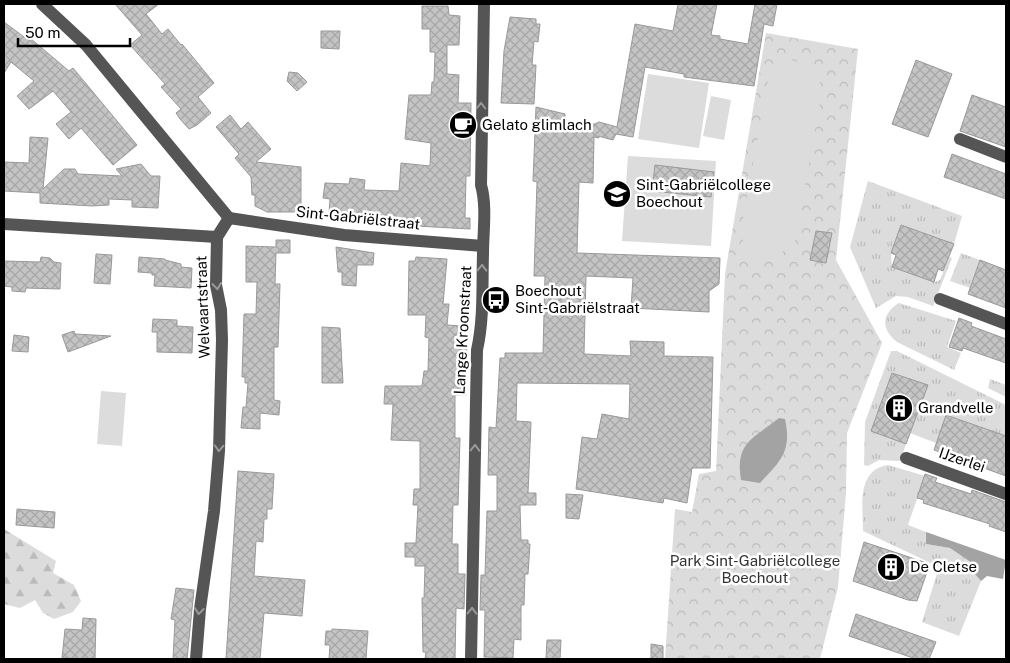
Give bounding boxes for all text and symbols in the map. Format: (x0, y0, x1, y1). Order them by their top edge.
scale bar (18, 15, 130, 47)
text: 50 m (25, 24, 60, 41)
one-way arrow (476, 102, 486, 110)
cafe icon: Gelato glimlach (448, 110, 478, 140)
place label: Gelato glimlach (482, 116, 592, 133)
place label: Sint-Gabriëlcollege Boechout (636, 176, 771, 210)
school or university icon: Sint-Gabriëlcollege Boechout (602, 179, 632, 209)
street label: Sint-Gabriëlstraat (295, 203, 421, 232)
street label: Welvaartstraat (192, 255, 213, 359)
one-way arrow (477, 264, 488, 272)
street label: Lange Kroonstraat (451, 265, 474, 395)
one-way arrow (212, 282, 223, 290)
place label: Boechout Sint-Gabriëlstraat (515, 282, 640, 316)
bus stop icon: Boechout Sint-Gabriëlstraat (481, 285, 511, 315)
building icon: Grandvelle (884, 393, 914, 423)
place label: Grandvelle (918, 399, 993, 416)
one-way arrow (214, 444, 224, 452)
one-way arrow (470, 444, 480, 452)
street label: IJzerlei (937, 444, 988, 475)
park label: Park Sint-Gabriëlcollege Boechout (670, 552, 840, 586)
building icon: De Cletse (876, 552, 906, 582)
place label: De Cletse (910, 558, 977, 575)
one-way arrow (466, 606, 477, 614)
one-way arrow (194, 607, 205, 615)

